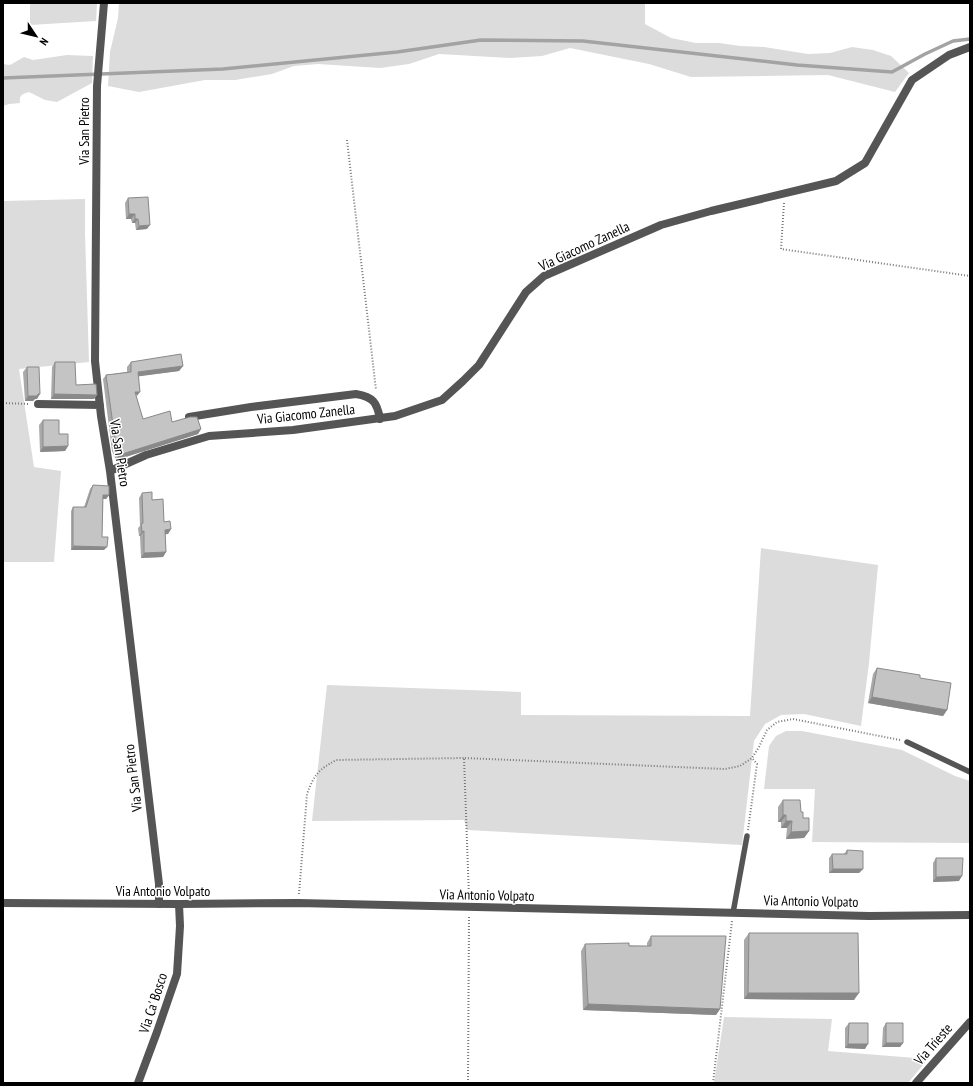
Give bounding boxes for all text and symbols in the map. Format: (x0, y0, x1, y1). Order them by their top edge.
north arrow (16, 16, 56, 56)
text: N (37, 35, 52, 48)
street label: Via San Pietro (75, 97, 93, 166)
street label: Via Giacomo Zanella (535, 217, 632, 275)
street label: Via Giacomo Zanella (255, 400, 356, 428)
street label: Via San Pietro (106, 417, 134, 488)
street label: Via San Pietro (120, 743, 146, 814)
street label: Via Antonio Volpato (115, 882, 210, 900)
street label: Via Antonio Volpato (438, 885, 535, 905)
street label: Via Antonio Volpato (762, 891, 859, 911)
street label: Via Ca' Bosco (134, 970, 171, 1036)
street label: Via Trieste (909, 1019, 956, 1069)

